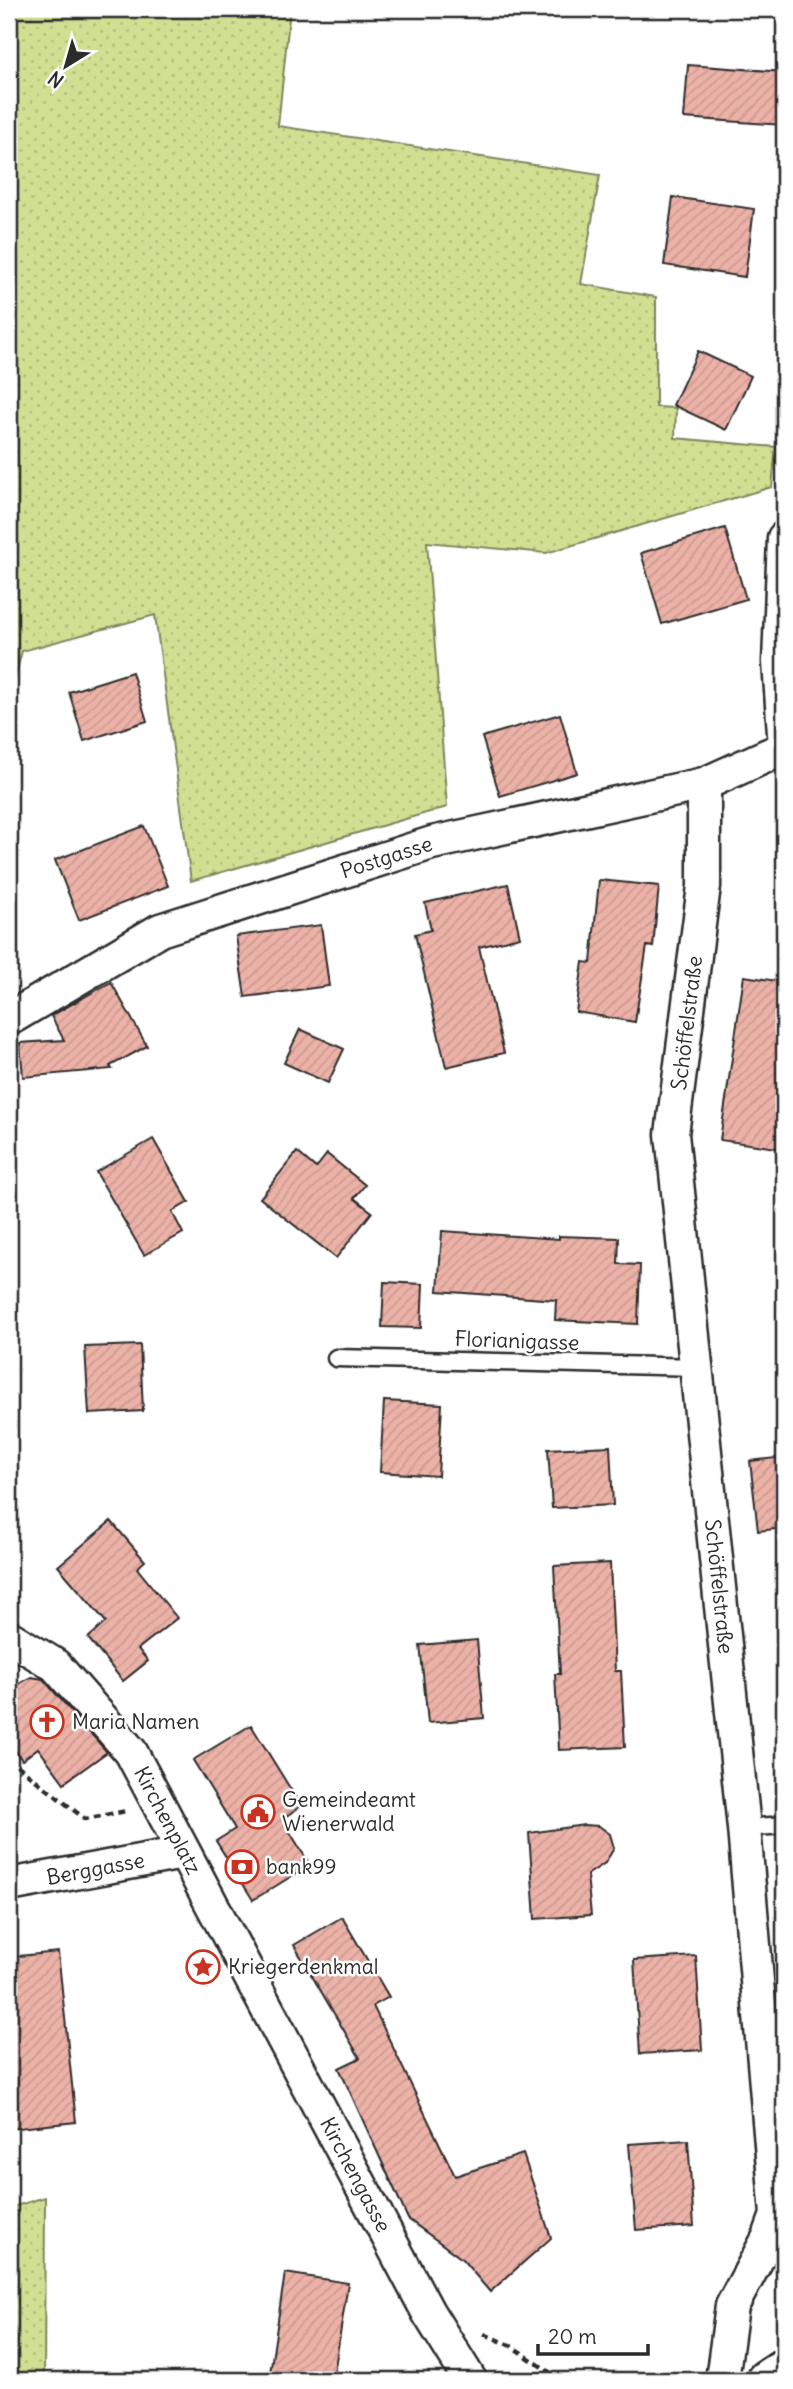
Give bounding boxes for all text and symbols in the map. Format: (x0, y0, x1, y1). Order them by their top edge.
north arrow (32, 32, 102, 102)
text: N (43, 66, 68, 93)
street label: Postgasse (337, 830, 436, 884)
street label: Schöffelstraße (665, 954, 708, 1092)
street label: Florianigasse (454, 1325, 580, 1356)
street label: Schöffelstraße (699, 1518, 740, 1655)
church icon: Maria Namen (28, 1703, 66, 1741)
place label: Maria Namen (72, 1708, 199, 1735)
street label: Kirchenplatz (128, 1762, 207, 1879)
place label: Gemeindeamt Wienerwald (282, 1786, 416, 1837)
public building icon: Gemeindeamt Wienerwald (239, 1793, 277, 1831)
street label: Berggasse (44, 1846, 147, 1891)
bank icon: bank99 (223, 1848, 261, 1886)
place label: bank99 (266, 1853, 337, 1880)
place icon: Kriegerdenkmal (184, 1948, 222, 1986)
place label: Kriegerdenkmal (228, 1953, 379, 1980)
street label: Kirchengasse (314, 2112, 397, 2237)
scale bar (538, 2312, 648, 2356)
text: 20 m (548, 2323, 597, 2350)

